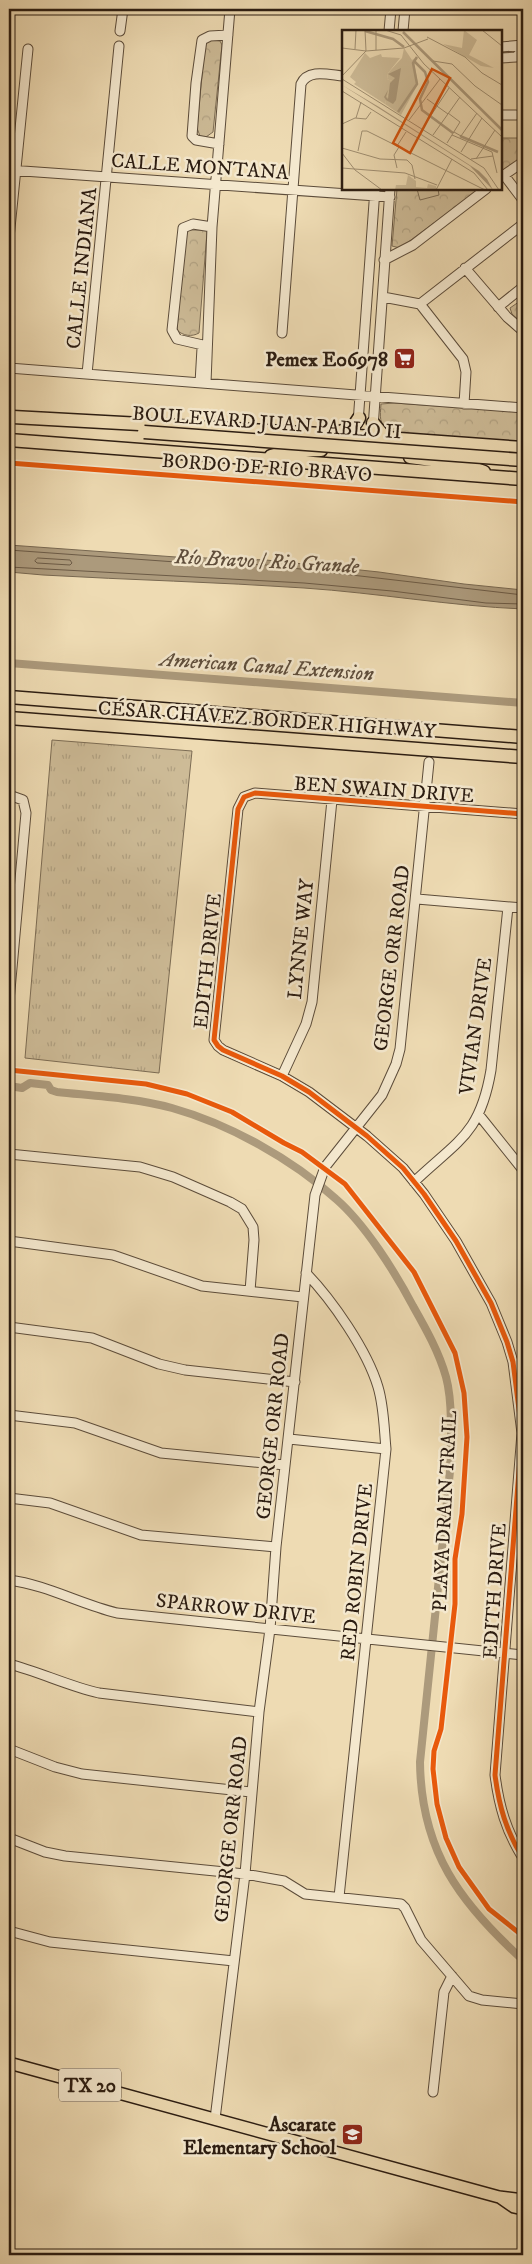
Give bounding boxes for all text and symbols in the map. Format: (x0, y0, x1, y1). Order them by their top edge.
inset map (342, 30, 502, 190)
street label: CALLE MONTANA (110, 149, 290, 186)
street label: CALLE INDIANA (62, 186, 103, 350)
supermarket icon: Pemex E06978 (392, 347, 416, 371)
place label: Pemex E06978 (265, 348, 388, 373)
street label: BOULEVARD JUAN PABLO II (131, 402, 402, 445)
street label: BORDO DE RIO BRAVO (161, 449, 373, 488)
water label: Río Bravo / Rio Grande (173, 544, 361, 580)
water label: American Canal Extension (157, 646, 375, 687)
street label: CÉSAR CHÁVEZ BORDER HIGHWAY (97, 695, 437, 745)
street label: BEN SWAIN DRIVE (293, 772, 475, 809)
street label: GEORGE ORR ROAD (369, 864, 416, 1053)
street label: LYNNE WAY (283, 877, 320, 1000)
street label: EDITH DRIVE (189, 892, 228, 1030)
street label: VIVIAN DRIVE (454, 956, 498, 1097)
street label: GEORGE ORR ROAD (251, 1332, 296, 1521)
street label: PLAYA DRAIN TRAIL (428, 1409, 463, 1612)
street label: RED ROBIN DRIVE (336, 1482, 379, 1662)
street label: EDITH DRIVE (478, 1522, 513, 1660)
street label: SPARROW DRIVE (155, 1589, 317, 1630)
street label: GEORGE ORR ROAD (209, 1735, 254, 1924)
road number: TX 20 (59, 2068, 121, 2102)
place label: Ascarate Elementary School (183, 2113, 337, 2161)
school or university icon: Ascarate Elementary School (340, 2123, 364, 2147)

